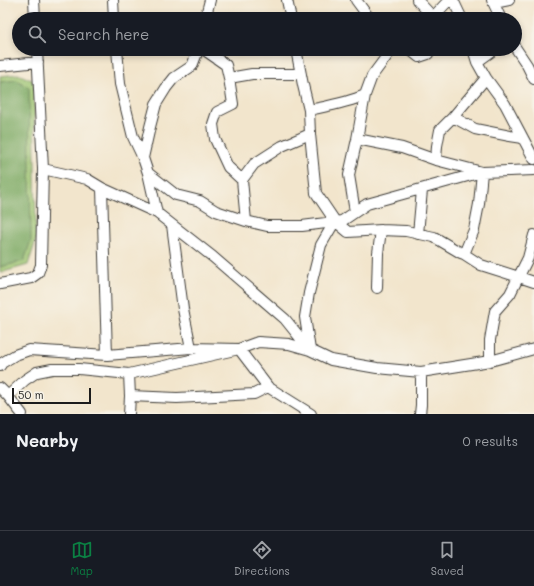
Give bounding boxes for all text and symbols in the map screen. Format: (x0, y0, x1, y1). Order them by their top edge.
search box (12, 12, 522, 56)
icon: search (26, 23, 48, 45)
text: Search here (58, 24, 149, 44)
scale bar (12, 386, 91, 405)
text: 50 m (18, 387, 44, 402)
text: Nearby (16, 429, 78, 451)
text: 0 results (463, 432, 518, 449)
tab: Map (71, 539, 93, 578)
tab: Directions (234, 539, 290, 578)
tab: Saved (431, 539, 463, 578)

